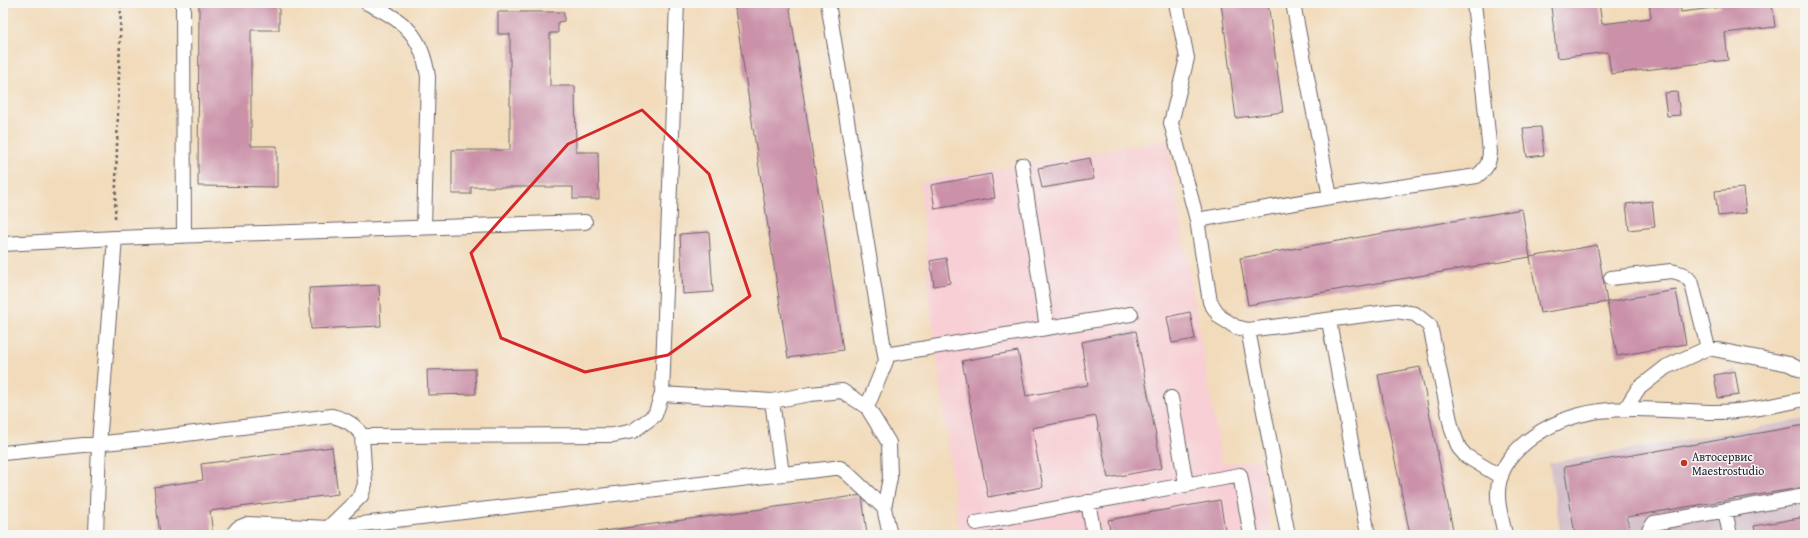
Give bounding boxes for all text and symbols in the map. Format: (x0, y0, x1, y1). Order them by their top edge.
place label: Автосервис Maestrostudio (1692, 448, 1764, 479)
marker: Автосервис Maestrostudio (1679, 458, 1689, 468)

